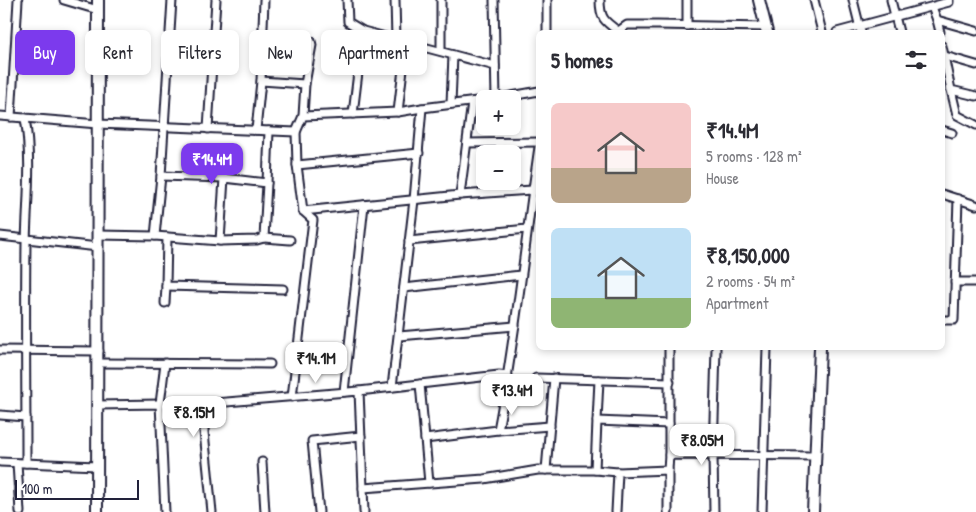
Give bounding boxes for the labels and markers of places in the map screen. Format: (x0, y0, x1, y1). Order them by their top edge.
pin: ₹14.4M (171, 142, 253, 185)
pin: ₹14.1M (275, 342, 357, 384)
pin: ₹13.4M (471, 374, 553, 416)
pin: ₹8.15M (153, 396, 235, 438)
pin: ₹8.05M (661, 424, 743, 466)

